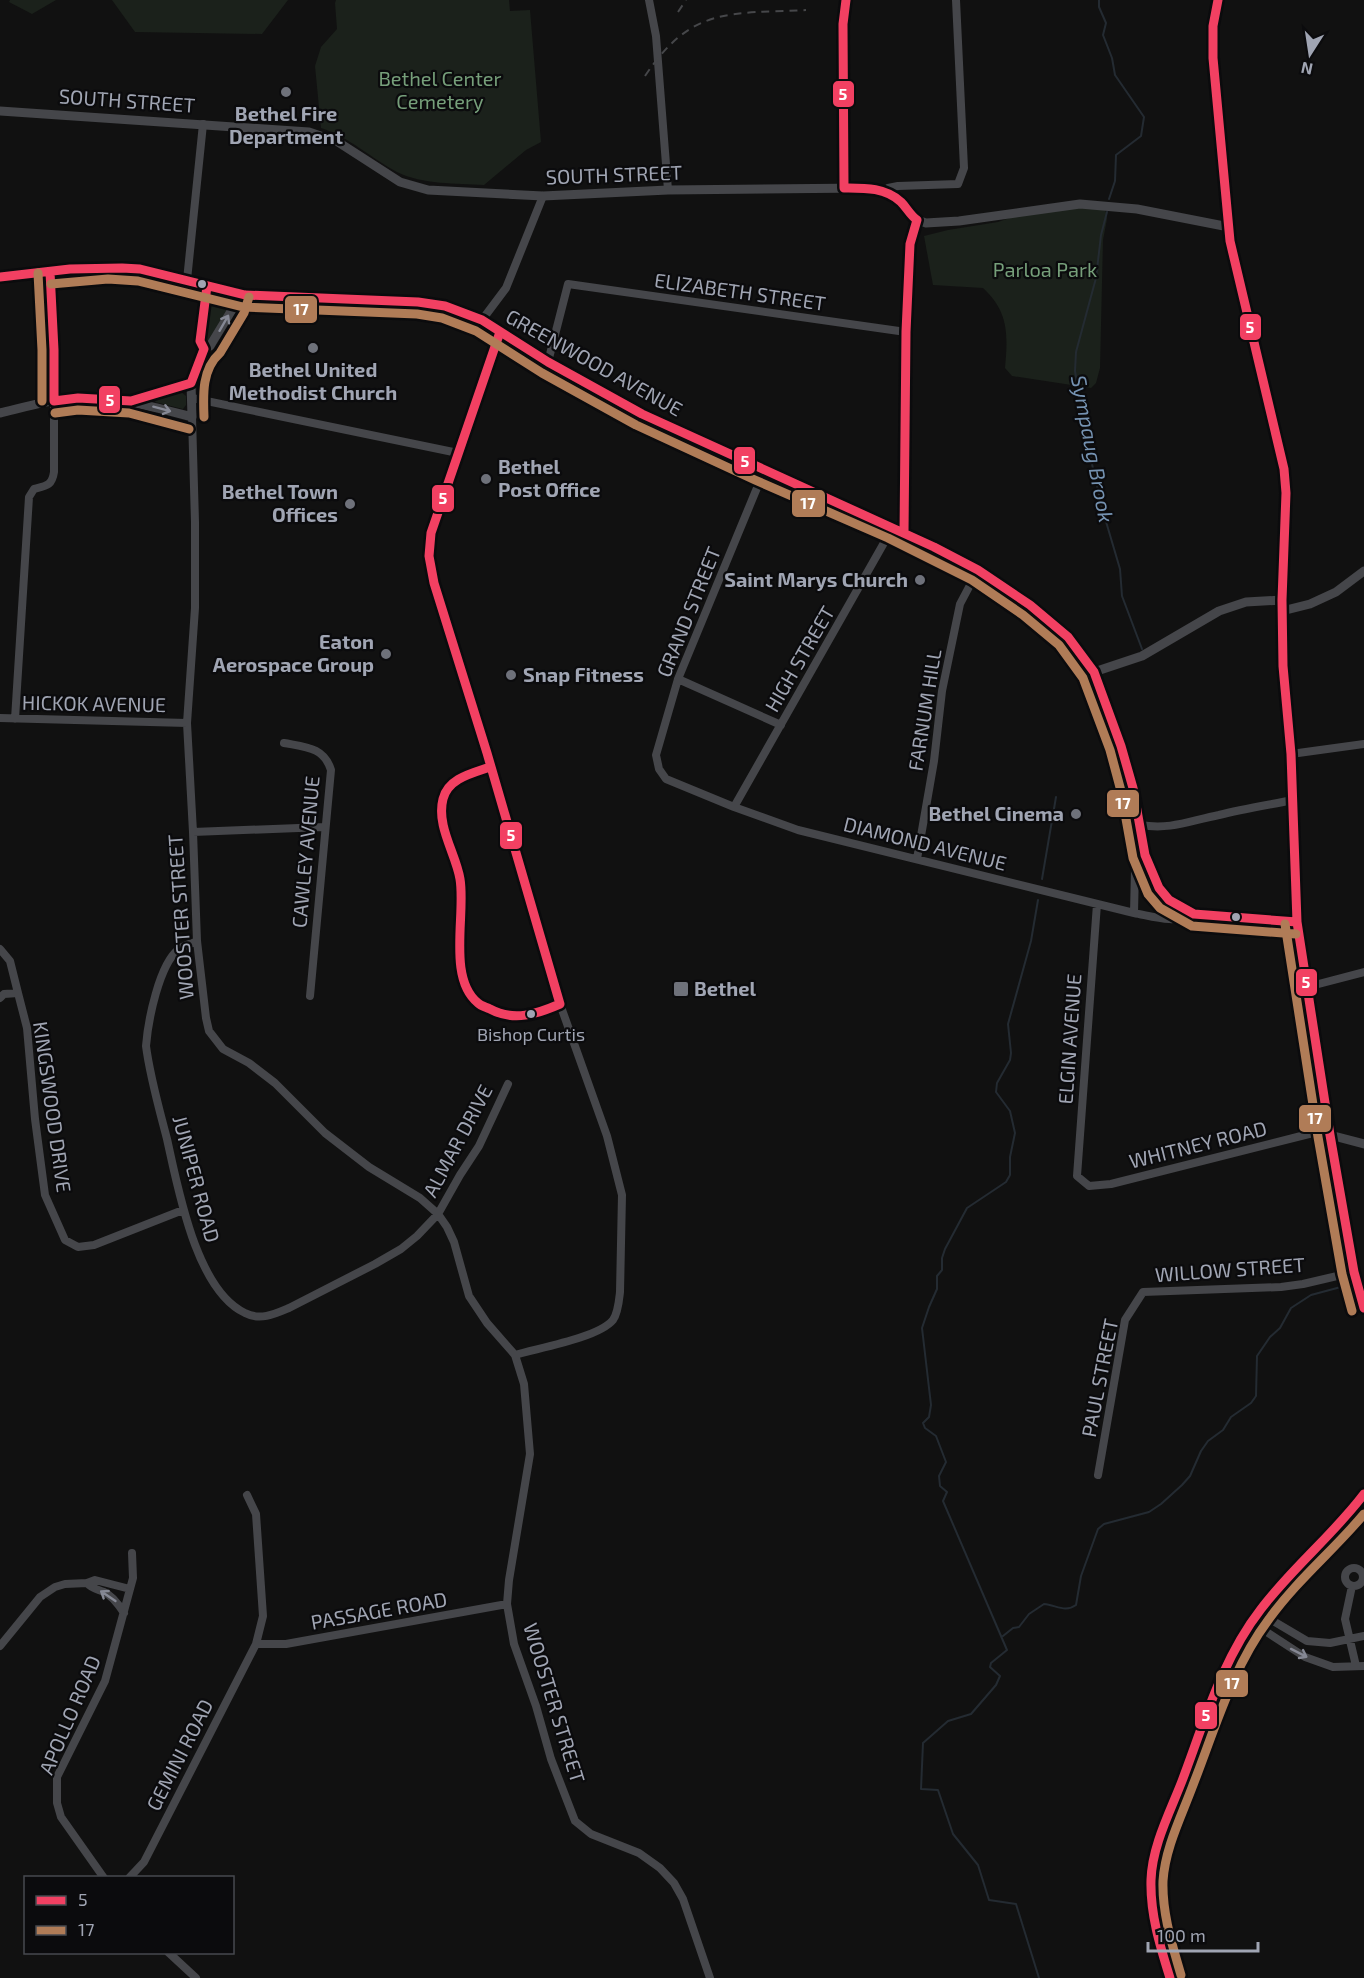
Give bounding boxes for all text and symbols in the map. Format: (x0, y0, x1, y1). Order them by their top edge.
north arrow (1280, 24, 1340, 84)
text: N (1299, 59, 1314, 80)
park label: Bethel Center Cemetery (378, 66, 502, 113)
line badge: 5 (832, 80, 855, 108)
street label: SOUTH STREET (58, 83, 196, 117)
text: 5 (839, 84, 848, 103)
marker: Bethel Fire Department (279, 85, 293, 99)
place label: Bethel Fire Department (229, 101, 343, 148)
street label: SOUTH STREET (545, 160, 683, 188)
park label: Parloa Park (993, 257, 1097, 281)
street label: ELIZABETH STREET (653, 267, 828, 315)
unlabelled marker (196, 278, 208, 290)
line badge: 17 (284, 295, 318, 324)
text: 17 (293, 299, 309, 318)
street label: GREENWOOD AVENUE (502, 304, 687, 421)
line badge: 5 (1239, 313, 1262, 341)
one-way arrow (218, 315, 230, 332)
text: 5 (1246, 317, 1255, 336)
marker: Bethel United Methodist Church (306, 341, 320, 355)
place label: Bethel United Methodist Church (229, 357, 397, 404)
water label: Sympaug Brook (1066, 373, 1120, 525)
line badge: 5 (98, 385, 121, 414)
text: 5 (106, 390, 115, 409)
one-way arrow (152, 403, 171, 415)
line badge: 5 (733, 446, 756, 475)
text: 5 (741, 451, 750, 470)
place label: Bethel Post Office (498, 454, 601, 501)
marker: Bethel Post Office (479, 472, 493, 486)
place label: Bethel Town Offices (222, 479, 338, 526)
line badge: 5 (431, 484, 455, 513)
text: 5 (439, 488, 448, 507)
line badge: 17 (791, 489, 826, 518)
text: 17 (800, 493, 816, 512)
marker: Bethel Town Offices (343, 497, 357, 511)
street label: GRAND STREET (651, 543, 725, 680)
place label: Saint Marys Church (724, 567, 908, 592)
marker: Saint Marys Church (913, 573, 927, 587)
street label: HIGH STREET (759, 601, 839, 716)
place label: Eaton Aerospace Group (213, 629, 374, 676)
marker: Eaton Aerospace Group (379, 647, 393, 661)
street label: FARNUM HILL (903, 647, 945, 773)
place label: Snap Fitness (523, 662, 644, 686)
marker: Snap Fitness (504, 668, 518, 682)
street label: HICKOK AVENUE (22, 690, 166, 716)
street label: CAWLEY AVENUE (286, 775, 324, 929)
line badge: 17 (1106, 789, 1140, 818)
text: 17 (1115, 793, 1131, 812)
place label: Bethel Cinema (928, 801, 1064, 825)
marker: Bethel Cinema (1069, 807, 1083, 821)
street label: DIAMOND AVENUE (841, 811, 1009, 875)
line badge: 5 (499, 821, 523, 850)
text: 5 (507, 825, 516, 844)
street label: WOOSTER STREET (162, 833, 198, 1001)
unlabelled marker (1230, 911, 1242, 923)
line badge: 5 (1295, 968, 1318, 997)
text: 5 (1302, 972, 1311, 991)
street label: ELGIN AVENUE (1052, 973, 1086, 1105)
place label: Bethel (694, 976, 757, 1000)
marker: Bethel (672, 980, 690, 998)
marker: Bishop Curtis (525, 1008, 537, 1020)
street label: KINGSWOOD DRIVE (29, 1020, 77, 1194)
place label: Bishop Curtis (477, 1023, 585, 1045)
street label: ALMAR DRIVE (417, 1080, 497, 1201)
line badge: 17 (1298, 1104, 1332, 1133)
text: 17 (1307, 1108, 1323, 1127)
street label: JUNIPER ROAD (168, 1113, 225, 1245)
street label: WHITNEY ROAD (1126, 1115, 1269, 1173)
street label: WILLOW STREET (1154, 1252, 1306, 1286)
street label: PAUL STREET (1076, 1316, 1122, 1439)
street label: PASSAGE ROAD (309, 1586, 449, 1634)
one-way arrow (100, 1590, 116, 1602)
street label: WOOSTER STREET (519, 1620, 591, 1786)
one-way arrow (1290, 1648, 1308, 1659)
street label: APOLLO ROAD (33, 1651, 105, 1778)
line badge: 17 (1215, 1669, 1249, 1698)
text: 17 (1224, 1673, 1240, 1692)
street label: GEMINI ROAD (141, 1695, 217, 1814)
line badge: 5 (1194, 1701, 1218, 1730)
text: 5 (1202, 1705, 1211, 1724)
legend (24, 1876, 234, 1954)
text: 5 (78, 1888, 88, 1910)
scale bar (1148, 1915, 1258, 1953)
text: 17 (78, 1918, 94, 1940)
text: 100 m (1157, 1924, 1206, 1946)

